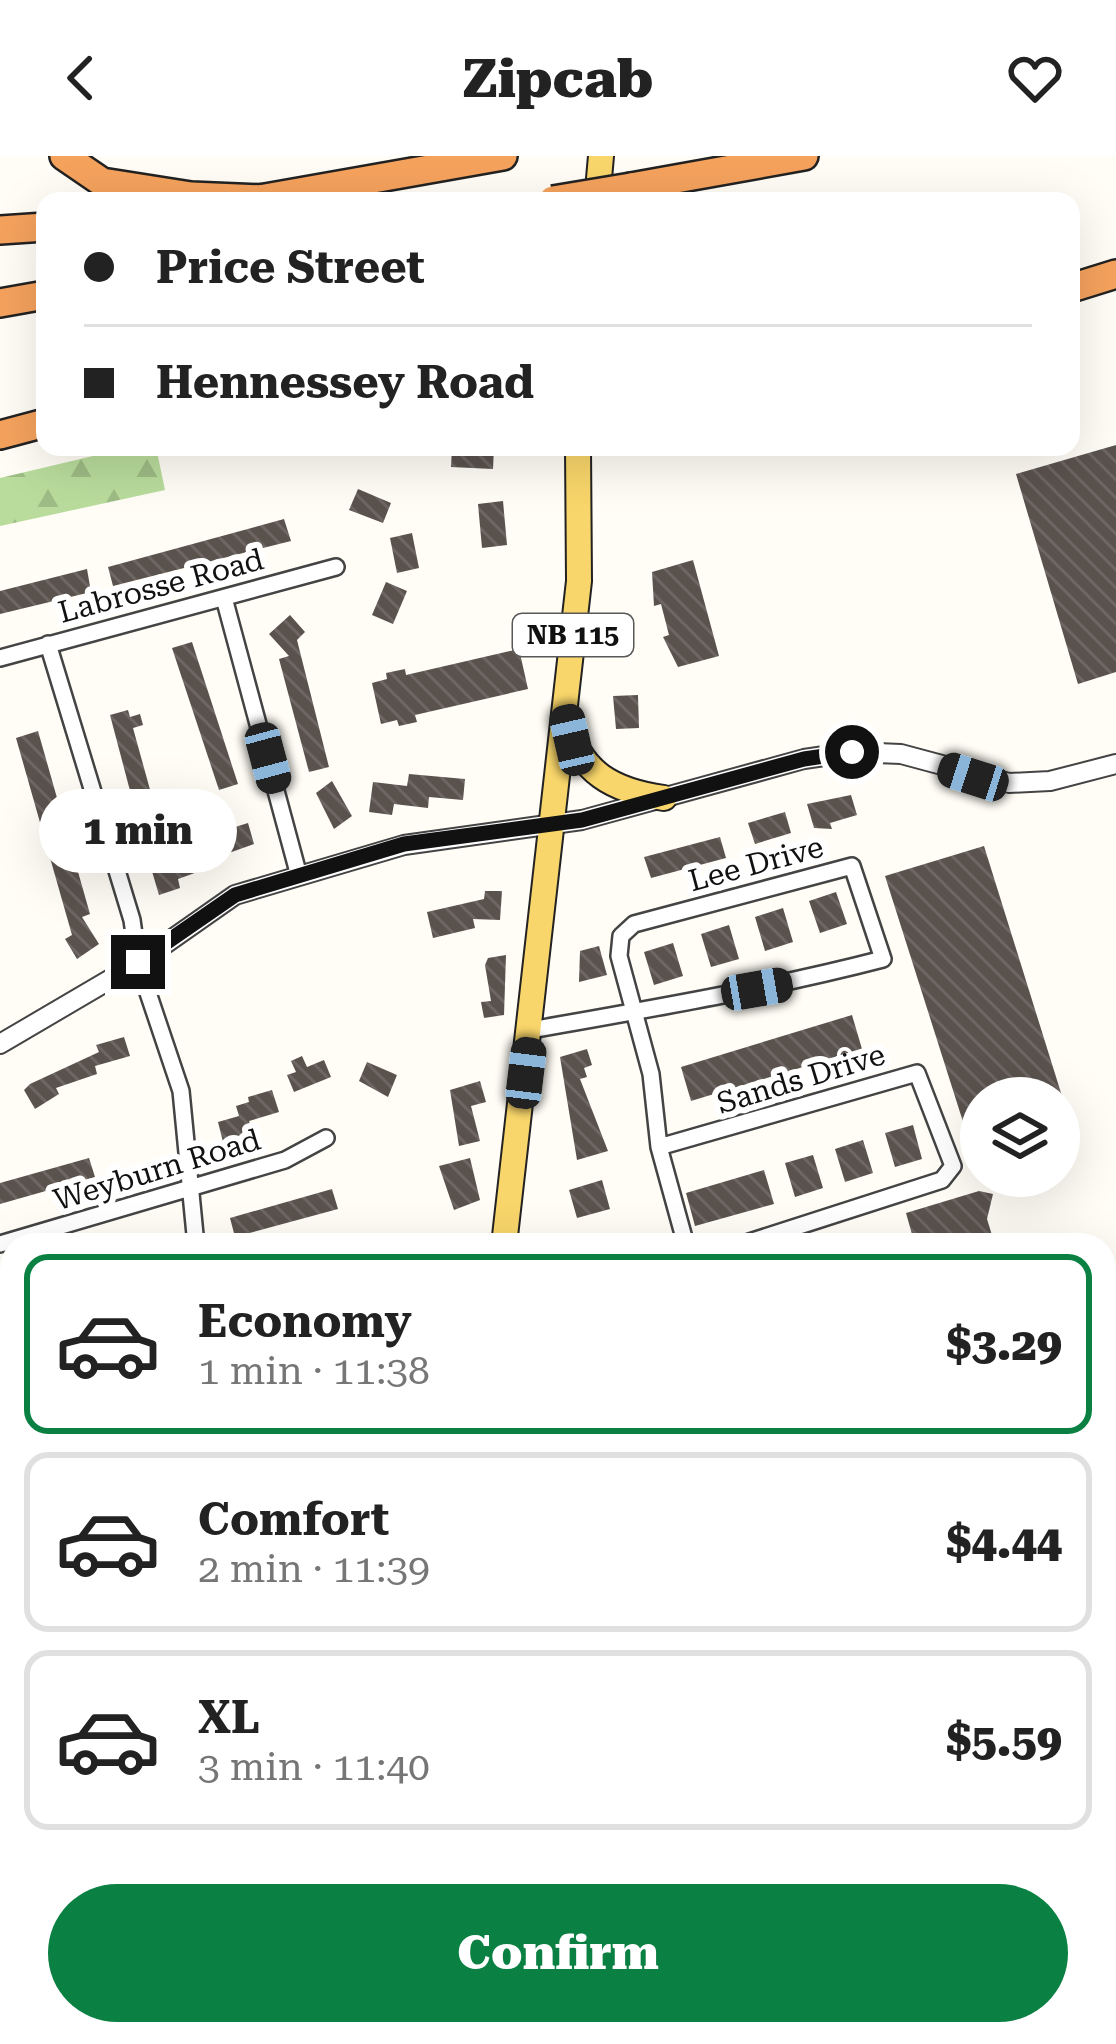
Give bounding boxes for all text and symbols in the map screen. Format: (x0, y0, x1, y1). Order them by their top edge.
icon: back (48, 45, 114, 111)
icon: heart (1002, 45, 1068, 111)
text: Zipcab (463, 47, 653, 110)
text: Price Street (156, 241, 425, 294)
text: Hennessey Road (156, 356, 534, 409)
street label: Labrosse Road (54, 541, 267, 630)
road number: NB 115 (513, 614, 633, 656)
car (546, 701, 598, 779)
car (241, 719, 295, 797)
route start (825, 725, 879, 779)
car (933, 749, 1013, 805)
callout: 1 min (39, 788, 237, 872)
text: 1 min (83, 808, 193, 854)
street label: Lee Drive (685, 829, 827, 898)
route end (111, 935, 165, 989)
car (718, 965, 796, 1013)
car (504, 1035, 548, 1111)
street label: Sands Drive (713, 1036, 889, 1121)
map controls (960, 1077, 1080, 1197)
button: layers (960, 1077, 1080, 1197)
street label: Weyburn Road (49, 1121, 264, 1218)
icon: car (54, 1290, 162, 1398)
text: Economy (198, 1295, 412, 1348)
text: $3.29 (946, 1318, 1062, 1371)
text: 1 min · 11:38 (198, 1348, 430, 1394)
icon: car (54, 1488, 162, 1596)
text: Comfort (198, 1493, 389, 1546)
text: $4.44 (946, 1516, 1062, 1569)
text: 2 min · 11:39 (198, 1546, 430, 1592)
icon: car (54, 1686, 162, 1794)
text: XL (198, 1691, 260, 1744)
text: $5.59 (946, 1714, 1062, 1767)
text: 3 min · 11:40 (198, 1744, 430, 1790)
button: Confirm (48, 1884, 1068, 2022)

